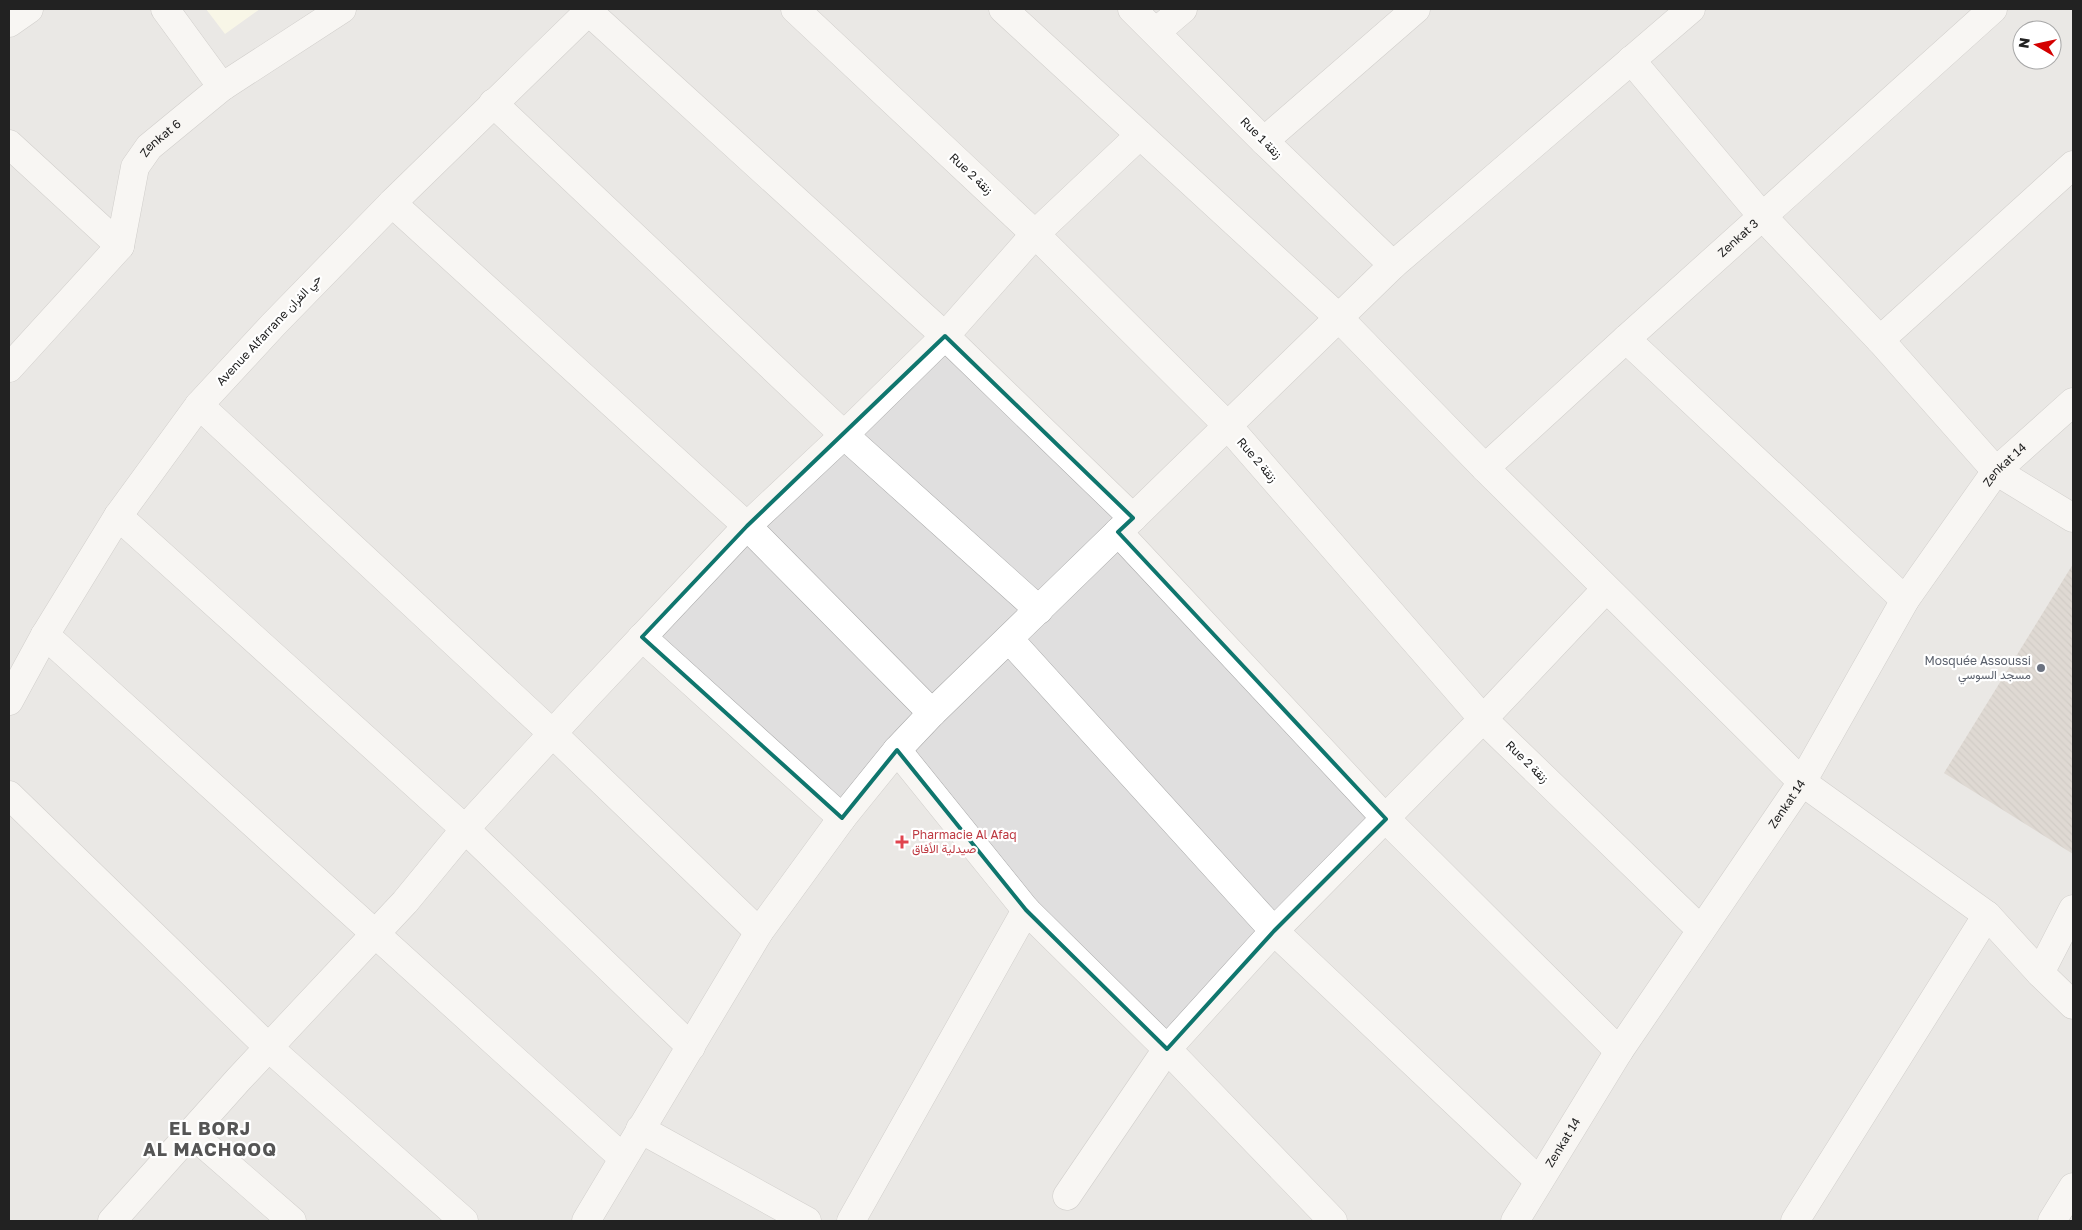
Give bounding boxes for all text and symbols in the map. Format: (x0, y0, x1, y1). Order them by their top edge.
north arrow (2012, 20, 2062, 70)
text: N (2014, 36, 2033, 49)
street label: Rue 1 زنقة (1237, 114, 1285, 162)
street label: Zenkat 6 (136, 116, 184, 160)
street label: Rue 2 زنقة (946, 150, 996, 198)
street label: Zenkat 3 (1714, 216, 1761, 260)
street label: Avenue Alfarrane حي الفران (213, 271, 326, 391)
street label: Rue 2 زنقة (1233, 434, 1281, 486)
street label: Zenkat 14 (1979, 440, 2029, 489)
place label: Mosquée Assoussi مسجد السوسي (1924, 653, 2031, 685)
marker: Mosquée Assoussi مسجد السوسي (2035, 662, 2047, 674)
street label: Rue 2 زنقة (1502, 737, 1552, 787)
street label: Zenkat 14 (1765, 777, 1808, 831)
place label: Pharmacie Al Afaq صيدلية الاًفاق (912, 827, 1017, 856)
marker: Pharmacie Al Afaq صيدلية الاًفاق (896, 836, 908, 848)
street label: Zenkat 14 (1542, 1115, 1584, 1170)
district label: EL BORJ AL MACHQOQ (143, 1117, 277, 1160)

